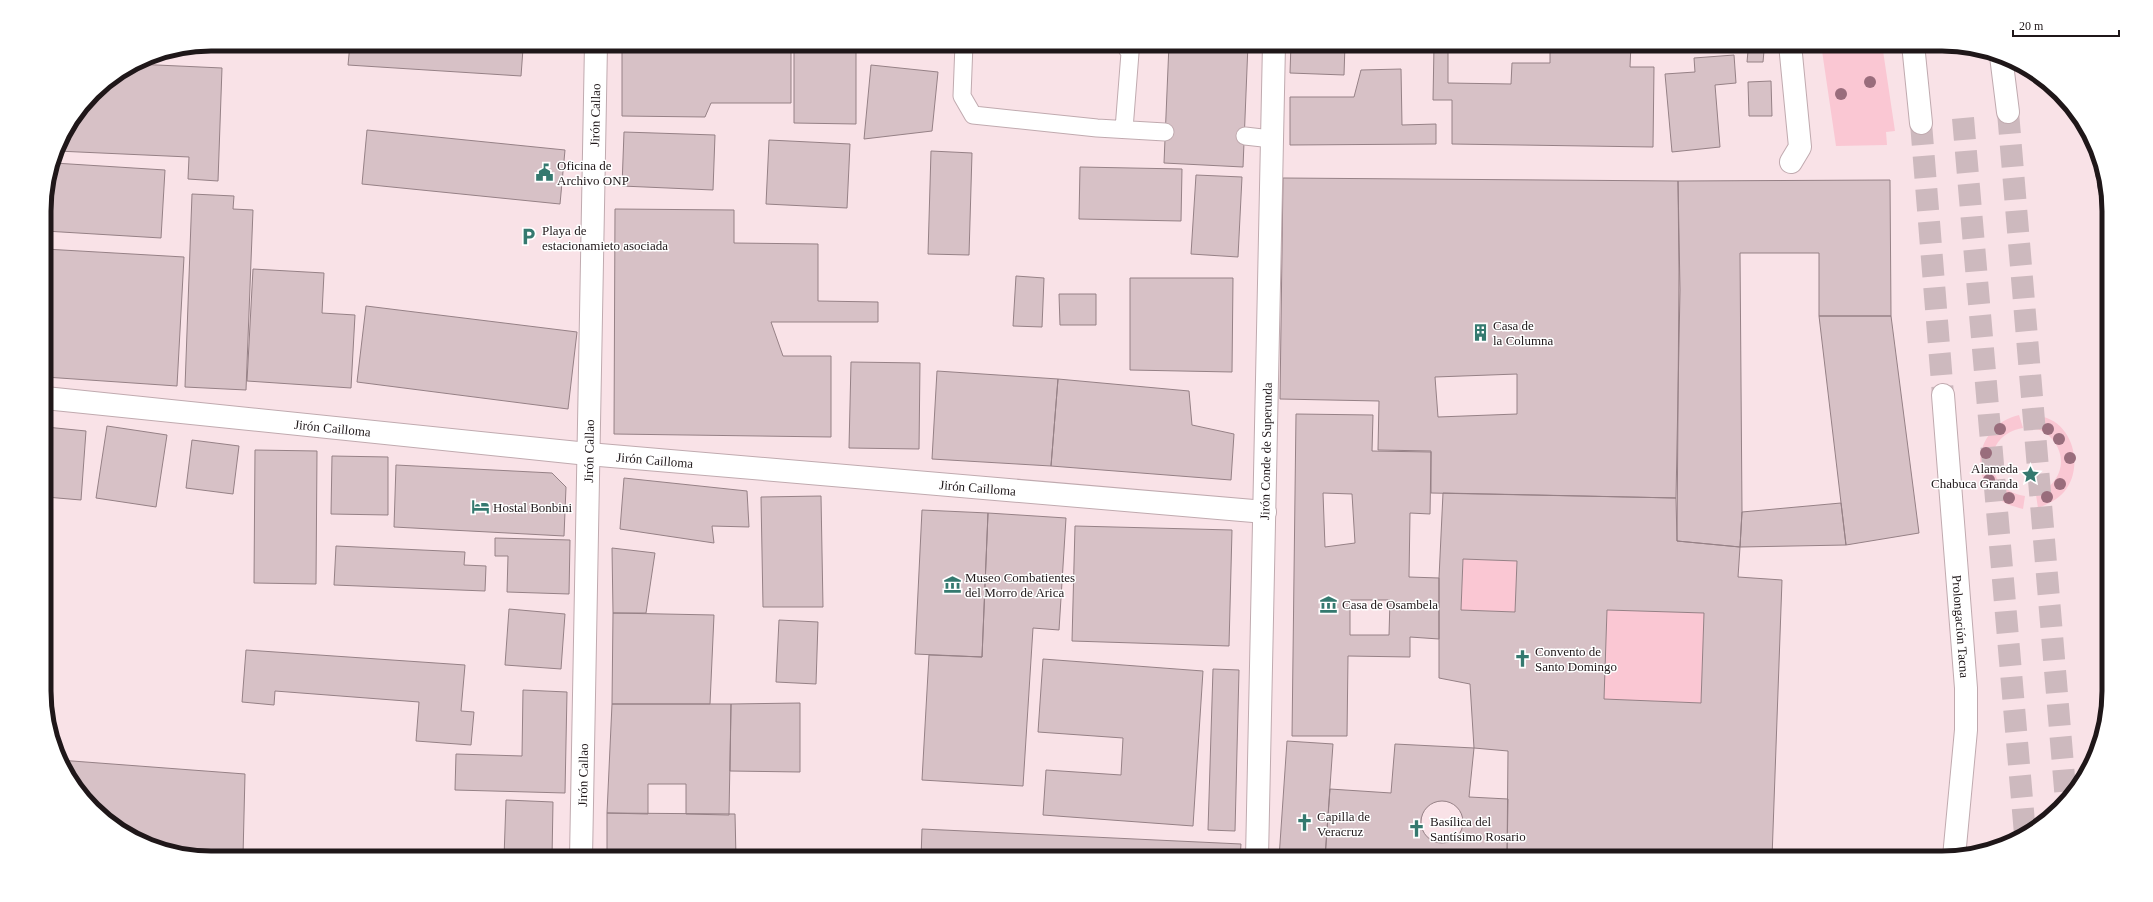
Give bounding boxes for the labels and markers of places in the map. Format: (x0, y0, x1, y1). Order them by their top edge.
place label: Oficina de Archivo ONP (557, 158, 629, 188)
public building icon: Oficina de Archivo ONP (534, 162, 554, 182)
place label: Playa de estacionamieto asociada (542, 223, 668, 253)
parking icon: Playa de estacionamieto asociada (519, 227, 539, 247)
place label: Casa de la Columna (1493, 318, 1554, 348)
building icon: Casa de la Columna (1470, 322, 1490, 342)
place label: Alameda Chabuca Granda (1931, 461, 2018, 491)
place icon: Alameda Chabuca Granda (2021, 465, 2041, 485)
hotel icon: Hostal Bonbini (470, 497, 490, 517)
place label: Hostal Bonbini (493, 500, 572, 515)
place label: Museo Combatientes del Morro de Arica (965, 570, 1075, 600)
museum icon: Museo Combatientes del Morro de Arica (942, 574, 962, 594)
museum icon: Casa de Osambela (1319, 594, 1339, 614)
place label: Casa de Osambela (1342, 597, 1438, 612)
place label: Convento de Santo Domingo (1535, 644, 1617, 674)
church icon: Convento de Santo Domingo (1512, 648, 1532, 668)
place label: Capilla de Veracruz (1317, 809, 1370, 839)
church icon: Capilla de Veracruz (1294, 813, 1314, 833)
place label: Basílica del Santísimo Rosario (1430, 814, 1526, 844)
church icon: Basílica del Santísimo Rosario (1407, 818, 1427, 838)

